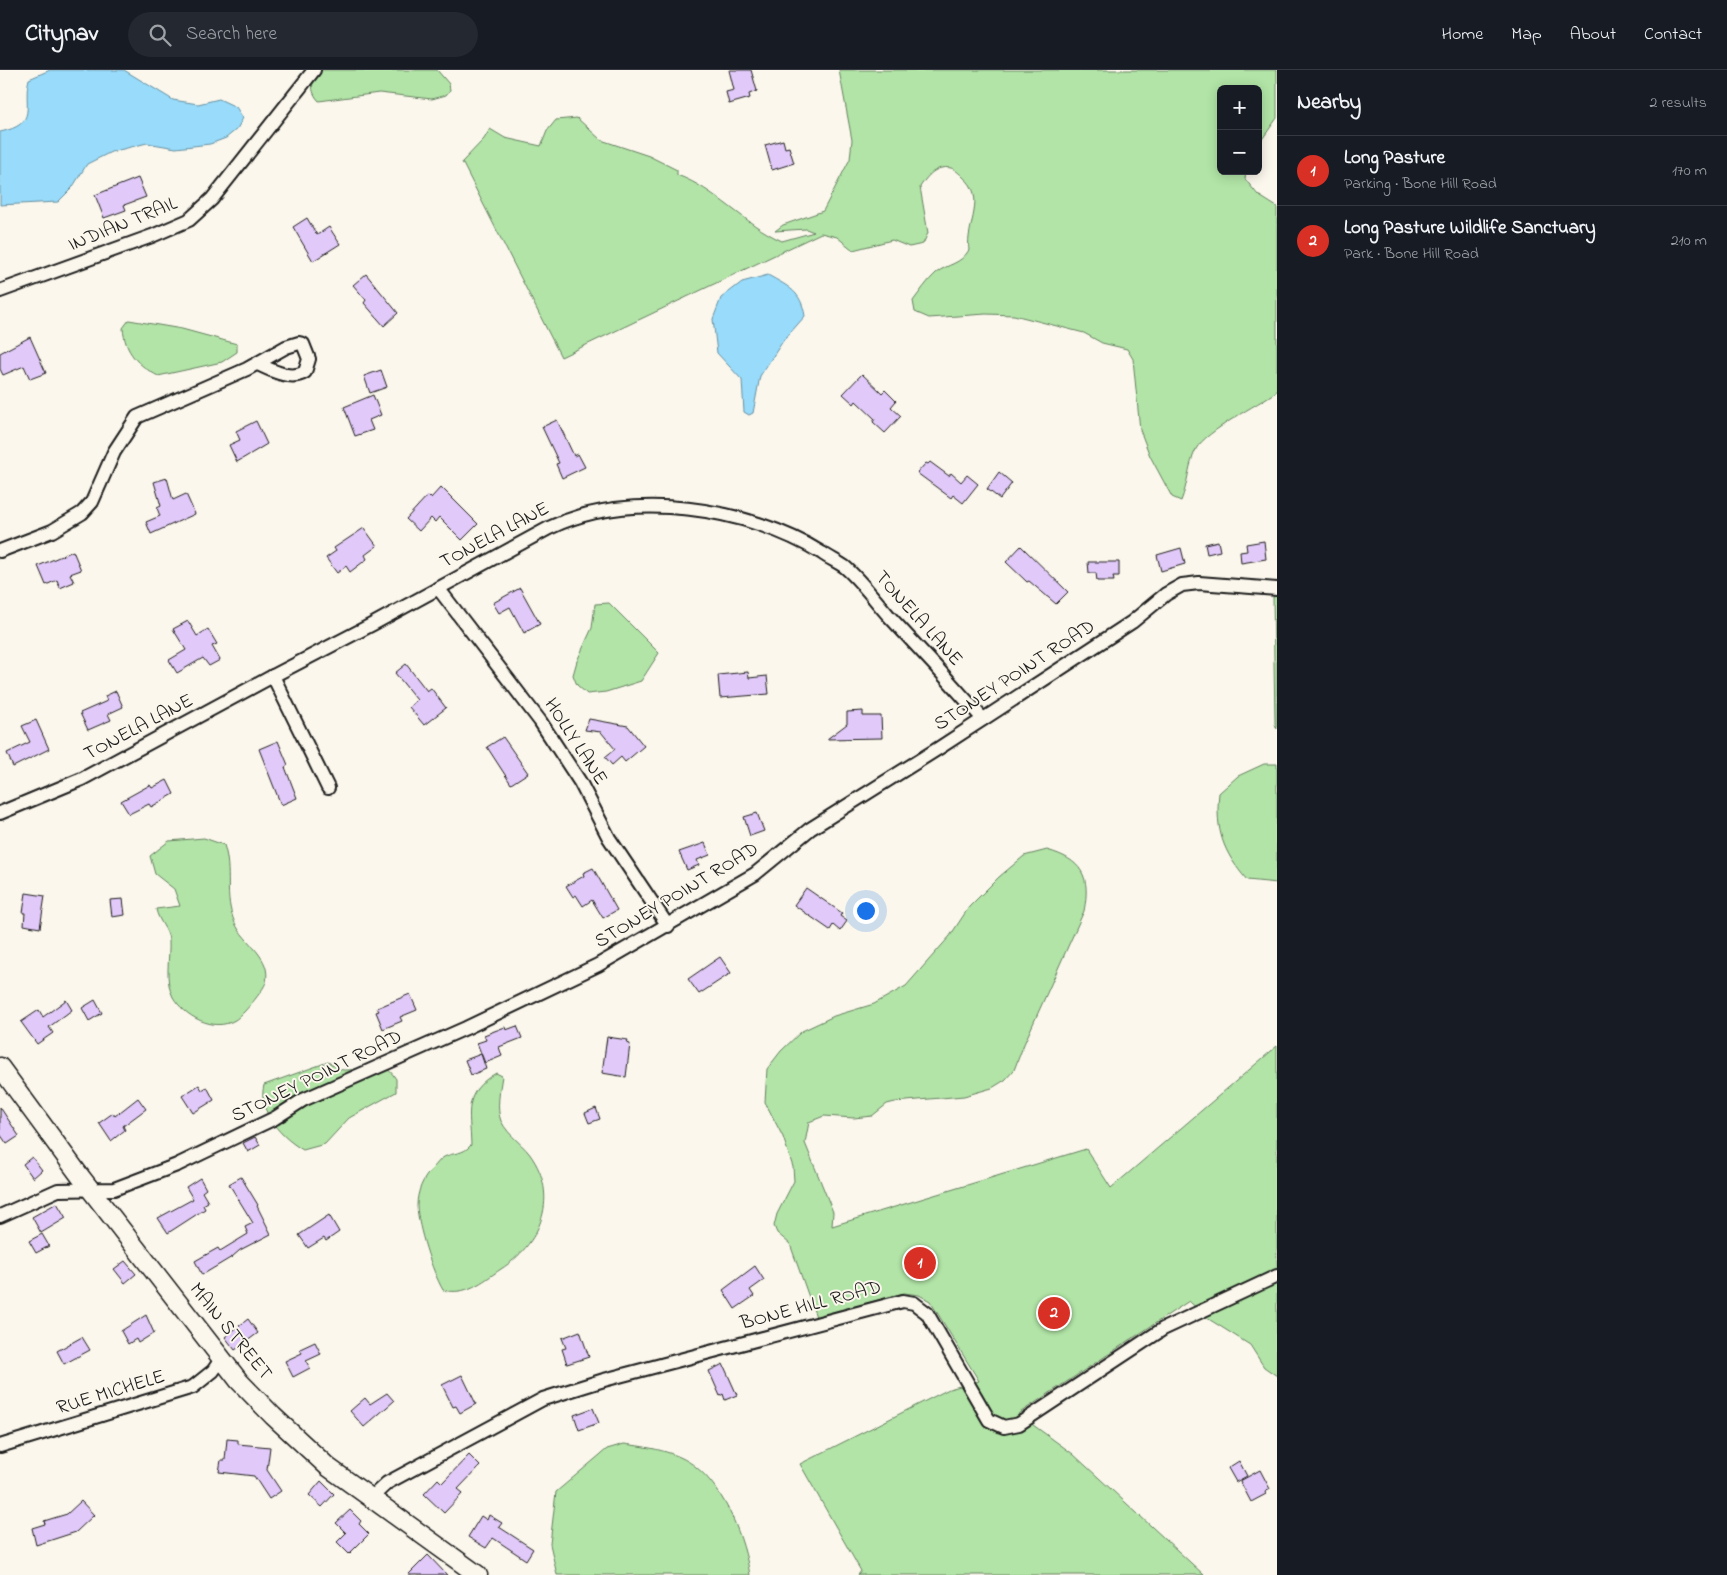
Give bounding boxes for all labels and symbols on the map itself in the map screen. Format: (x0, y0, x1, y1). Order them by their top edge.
street label: INDIAN TRAIL (64, 190, 182, 260)
street label: TONELA LANE (435, 495, 555, 577)
street label: TONELA LANE (867, 565, 969, 673)
street label: STONEY POINT ROAD (929, 613, 1101, 739)
street label: TONELA LANE (79, 687, 199, 769)
street label: HOLLY LANE (536, 693, 614, 791)
street label: STONEY POINT ROAD (589, 835, 765, 957)
your location (853, 898, 879, 924)
street label: STONEY POINT ROAD (227, 1023, 407, 1131)
pin: 1 (904, 1244, 936, 1282)
street label: BONE HILL ROAD (736, 1273, 885, 1339)
street label: MAIN STREET (181, 1277, 279, 1387)
pin: 2 (1038, 1294, 1070, 1332)
street label: RUE MICHELE (53, 1363, 169, 1423)

